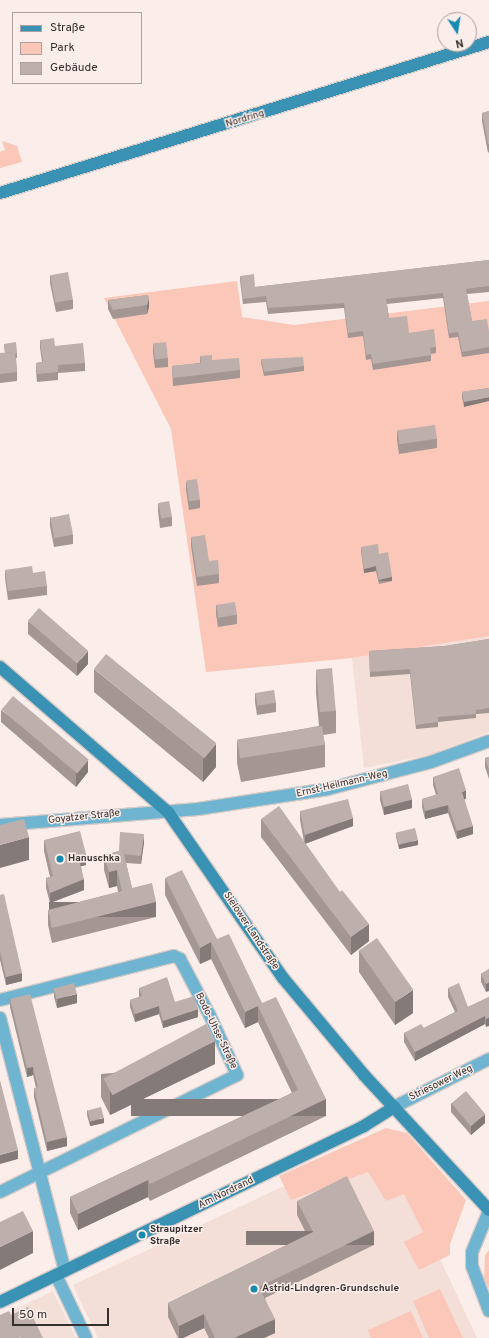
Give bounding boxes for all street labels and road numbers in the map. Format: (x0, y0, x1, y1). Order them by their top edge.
street label: Nordring (224, 107, 266, 131)
street label: Ernst-Heilmann-Weg (295, 768, 389, 800)
street label: Goyatzer Straße (48, 807, 120, 827)
street label: Sielower Landstraße (221, 890, 281, 972)
street label: Bodo-Uhse-Straße (192, 991, 240, 1071)
street label: Striesower Weg (407, 1062, 475, 1104)
street label: Am Nordrand (196, 1174, 256, 1212)

